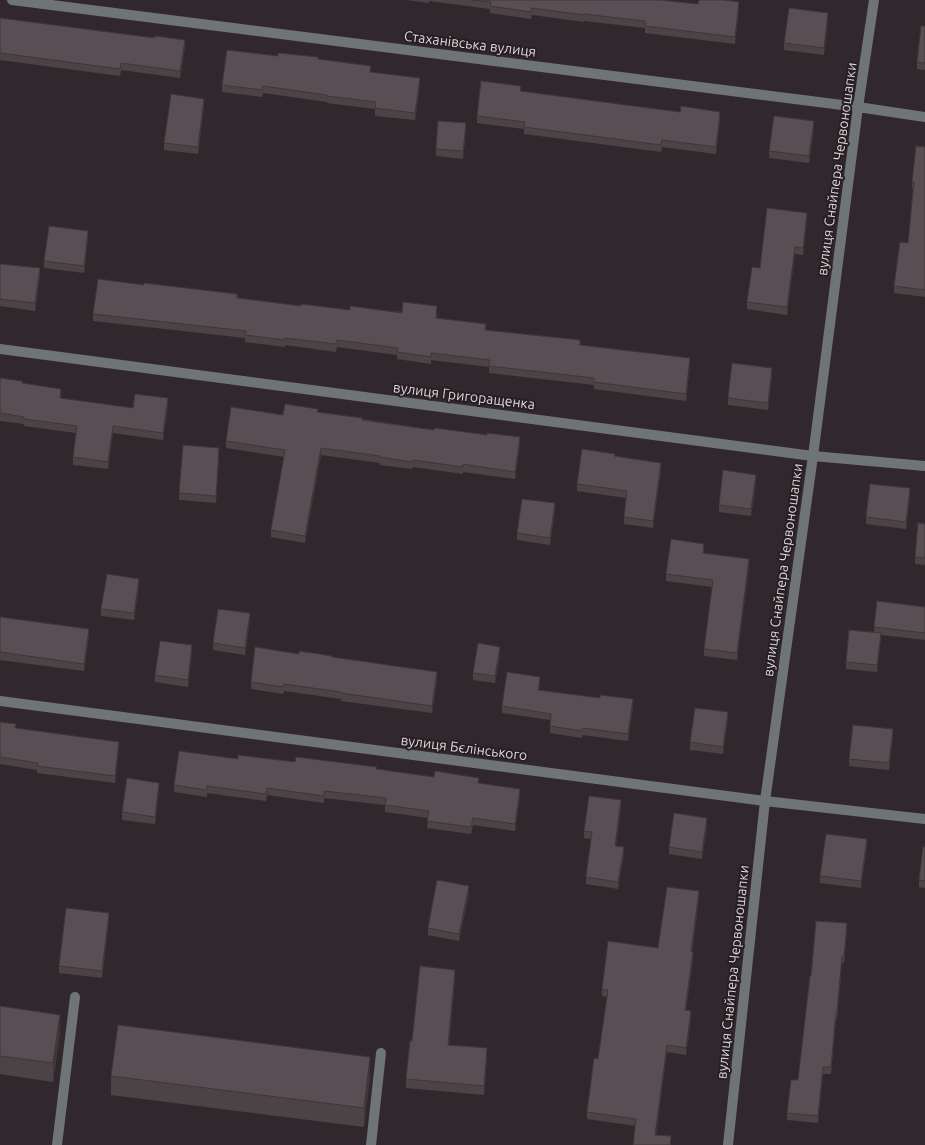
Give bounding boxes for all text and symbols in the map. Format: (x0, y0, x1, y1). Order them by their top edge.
street label: Стаханівська вулиця (403, 28, 537, 60)
street label: вулиця Снайпера Червоношапки (814, 61, 860, 277)
street label: вулиця Григоращенка (392, 379, 536, 413)
street label: вулиця Снайпера Червоношапки (760, 462, 806, 678)
street label: вулиця Бєлінського (400, 732, 528, 764)
street label: вулиця Снайпера Червоношапки (713, 864, 753, 1080)

